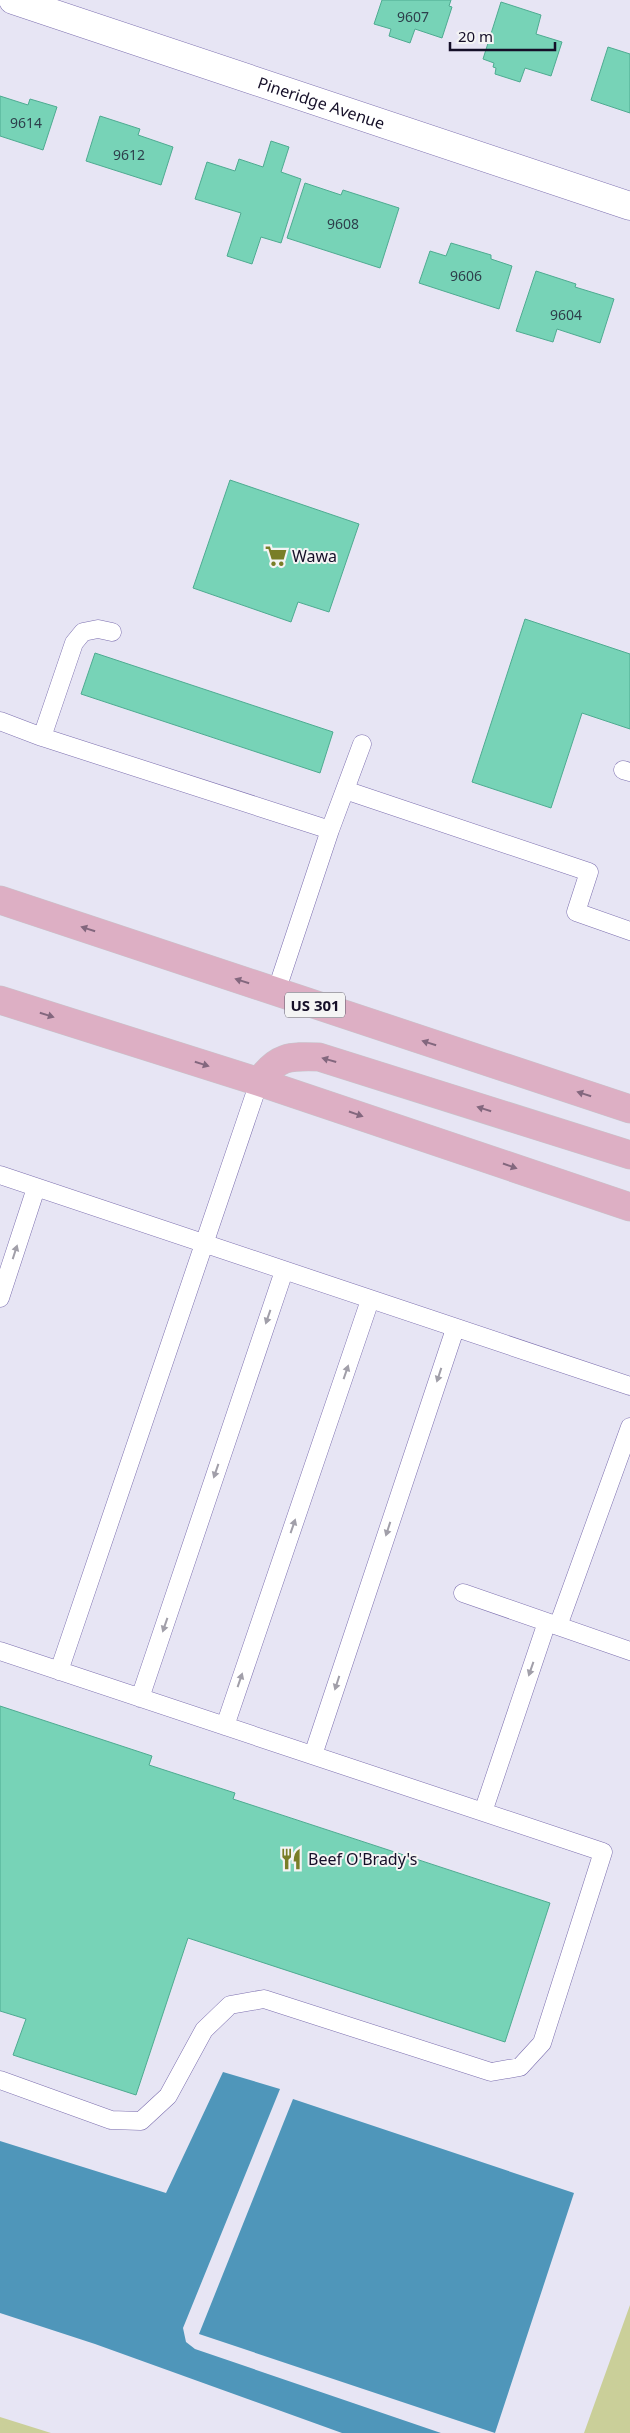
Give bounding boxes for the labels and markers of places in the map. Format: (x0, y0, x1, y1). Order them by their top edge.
supermarket icon: Wawa (263, 543, 289, 569)
place label: Wawa (292, 545, 337, 567)
restaurant icon: Beef O'Brady's (278, 1846, 304, 1872)
place label: Beef O'Brady's (308, 1848, 417, 1870)

